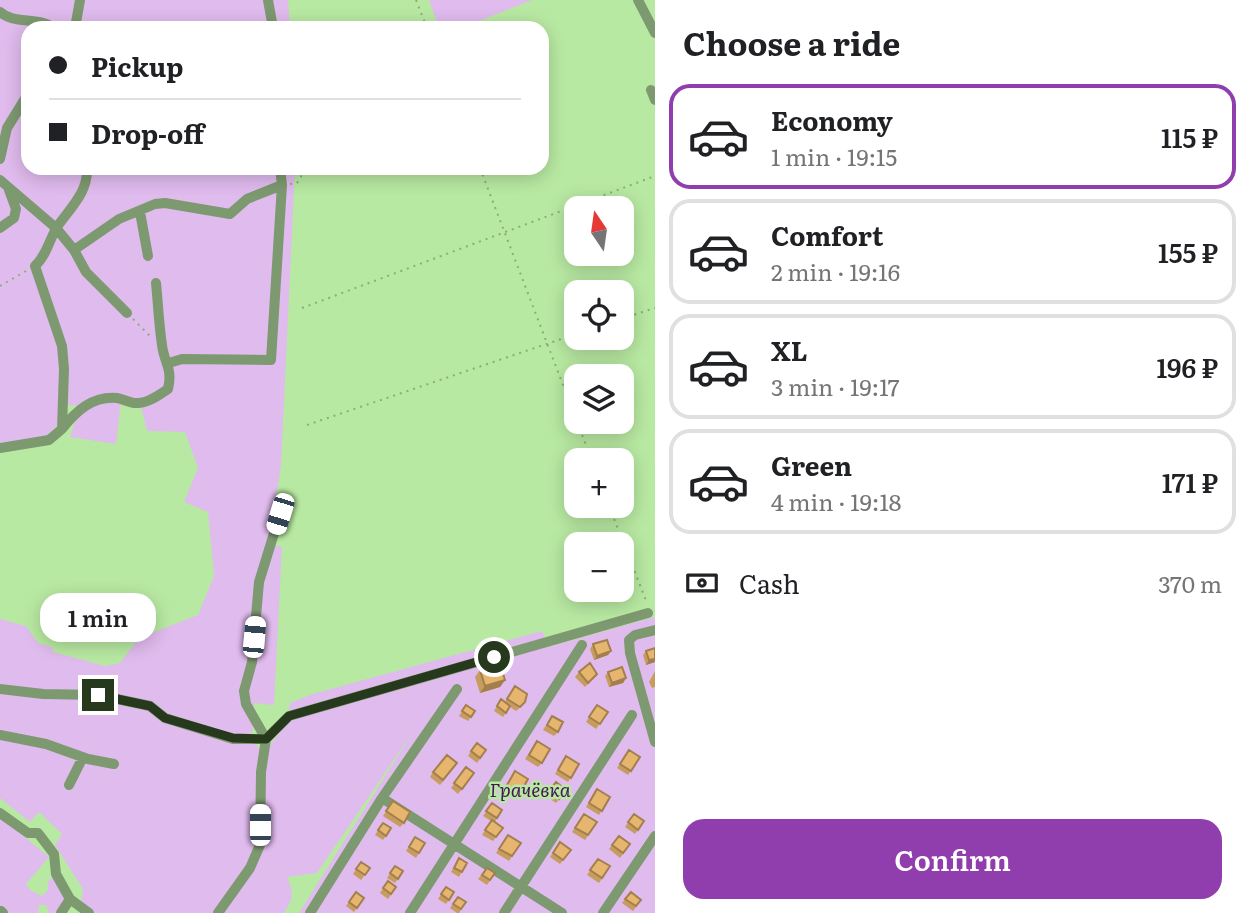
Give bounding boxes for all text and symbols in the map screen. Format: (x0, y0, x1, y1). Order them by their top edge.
text: Choose a ride (683, 18, 900, 66)
text: Pickup (91, 46, 183, 85)
text: Economy (771, 100, 893, 139)
icon: car (687, 105, 750, 168)
text: Drop-off (91, 113, 204, 152)
text: 115 ₽ (1161, 117, 1218, 156)
text: 1 min · 19:15 (771, 139, 897, 173)
north arrow (564, 196, 634, 266)
map controls (564, 196, 634, 602)
text: Comfort (771, 215, 883, 254)
icon: car (687, 220, 750, 283)
text: 155 ₽ (1158, 232, 1218, 271)
text: 2 min · 19:16 (771, 254, 900, 288)
button: locate (564, 280, 634, 350)
text: XL (771, 330, 808, 369)
icon: car (687, 335, 750, 398)
text: 196 ₽ (1156, 347, 1218, 386)
button: layers (564, 364, 634, 434)
text: 3 min · 19:17 (771, 369, 900, 403)
text: Green (771, 445, 852, 484)
button: + (564, 448, 634, 518)
icon: car (687, 450, 750, 513)
text: 171 ₽ (1162, 462, 1218, 501)
text: 4 min · 19:18 (771, 484, 901, 518)
car (264, 491, 297, 537)
button: − (564, 532, 634, 602)
text: Cash (739, 563, 800, 602)
icon: cash (683, 564, 721, 602)
text: 370 m (1158, 566, 1222, 600)
callout: 1 min (40, 594, 156, 642)
text: 1 min (68, 600, 128, 634)
car (242, 615, 267, 659)
route start (478, 641, 510, 673)
route end (82, 679, 114, 711)
park label: Грачёвка (489, 775, 571, 803)
car (250, 804, 271, 846)
button: Confirm (683, 819, 1222, 899)

